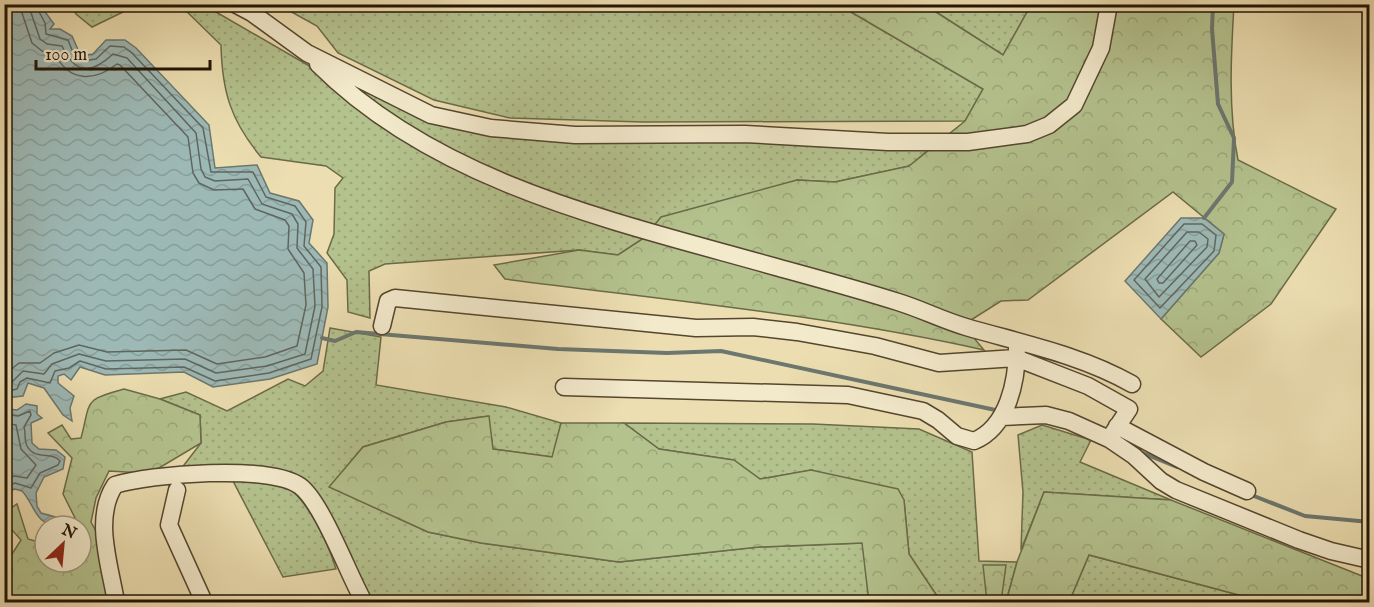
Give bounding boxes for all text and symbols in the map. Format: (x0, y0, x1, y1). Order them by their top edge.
scale bar (36, 33, 210, 71)
text: 100 m (45, 44, 87, 67)
north arrow (33, 514, 93, 574)
text: N (57, 520, 79, 544)

